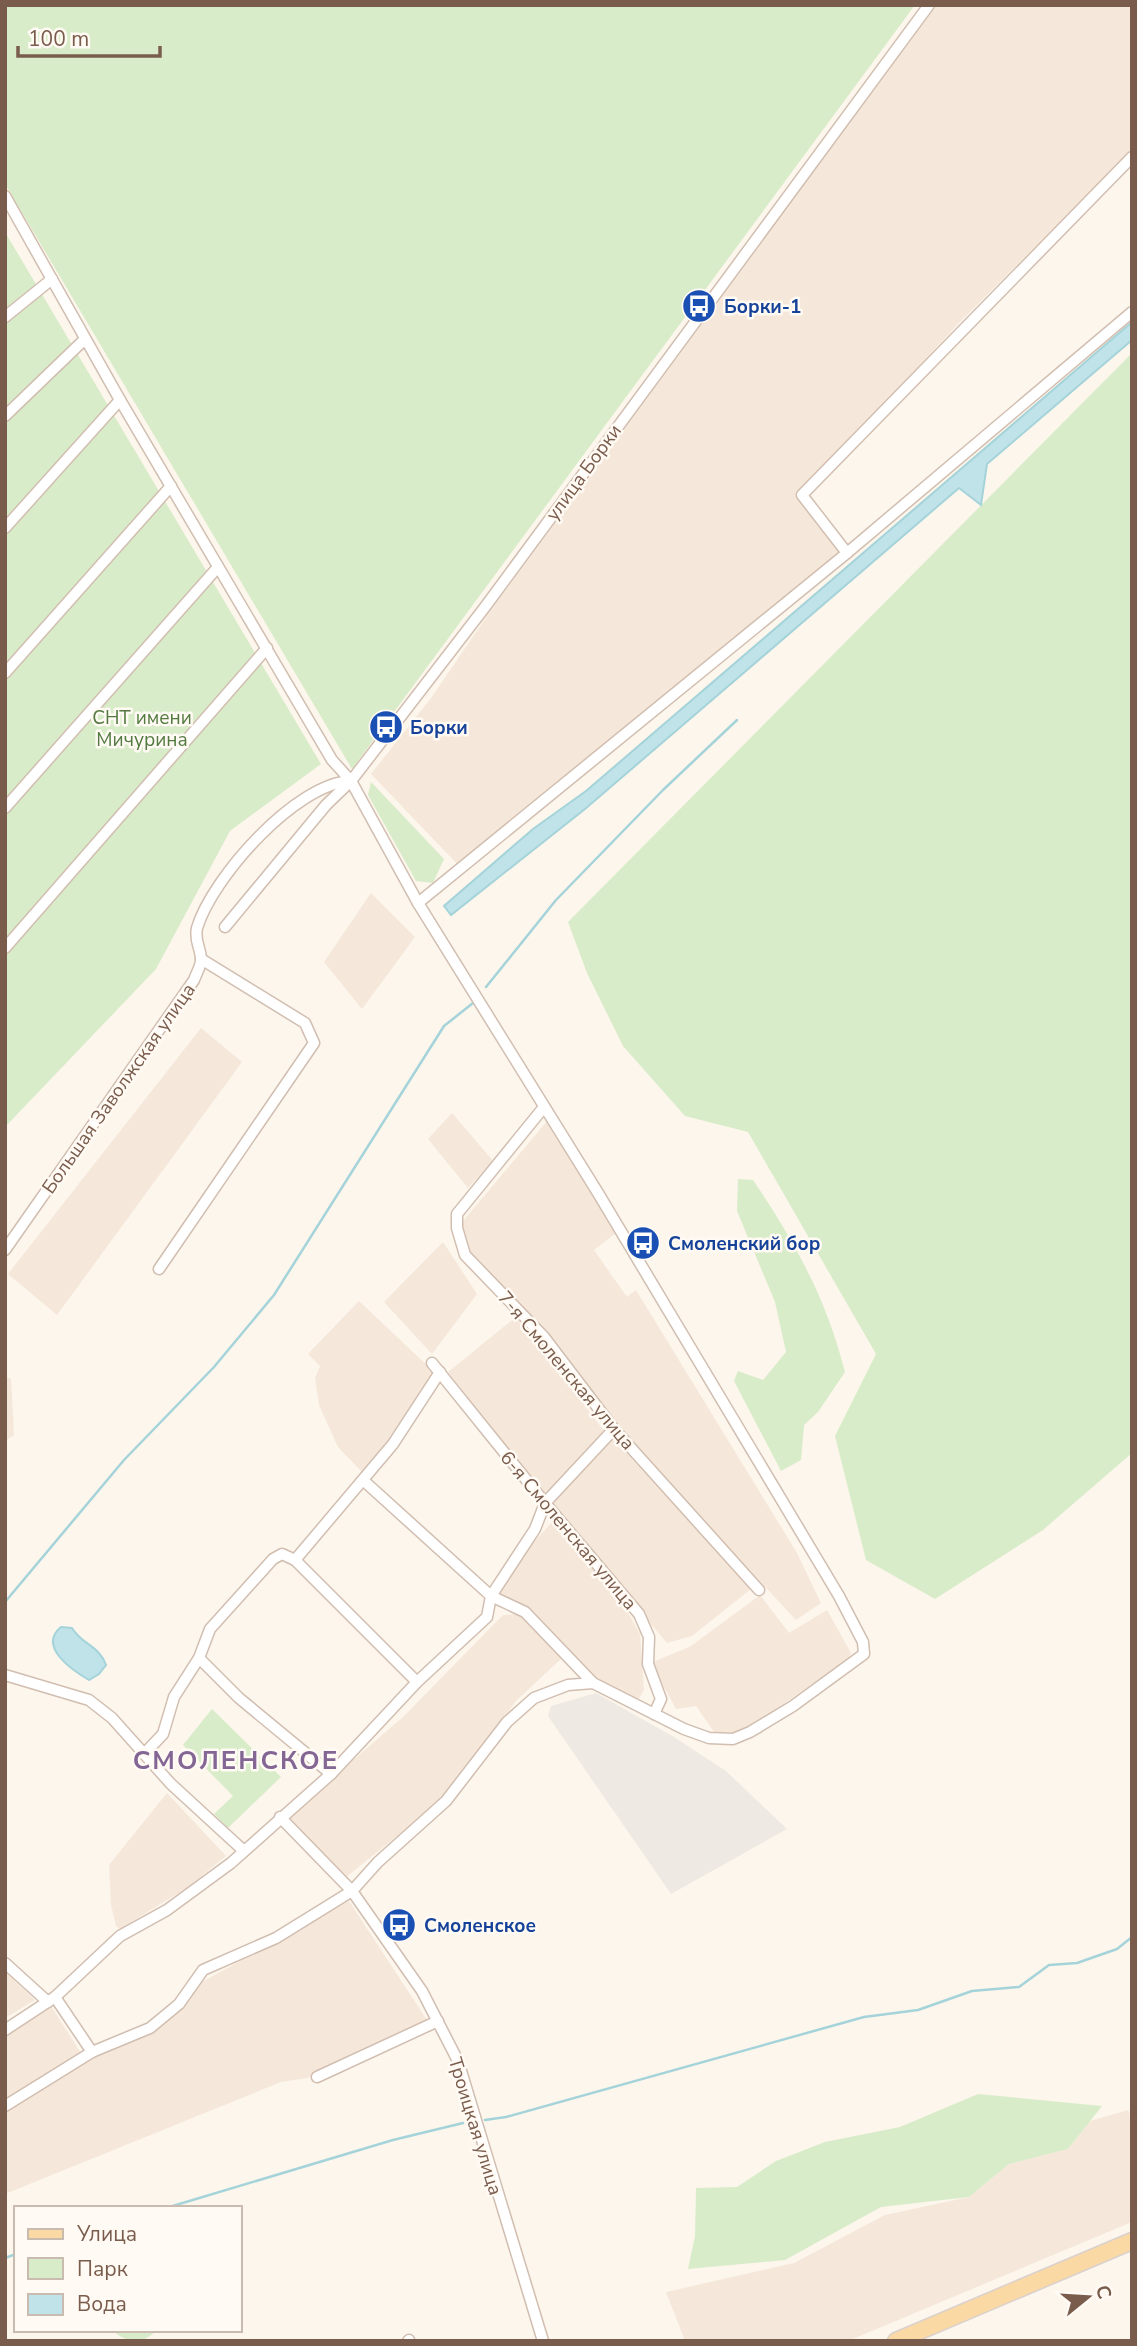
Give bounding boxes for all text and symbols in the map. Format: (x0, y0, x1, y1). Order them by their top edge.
scale bar (18, 14, 159, 58)
text: 100 m (28, 25, 89, 53)
bus stop icon: Борки-1 (680, 287, 718, 325)
place label: Борки-1 (724, 294, 801, 320)
street label: улица Борки (540, 419, 628, 526)
park label: СНТ имени Мичурина (92, 705, 192, 753)
bus stop icon: Борки (367, 708, 405, 746)
place label: Борки (410, 715, 468, 741)
street label: Большая Заволжская улица (36, 978, 202, 1199)
bus stop icon: Смоленский бор (624, 1224, 662, 1262)
place label: Смоленский бор (668, 1231, 820, 1257)
street label: 7-я Смоленская улица (492, 1286, 641, 1456)
street label: 6-я Смоленская улица (494, 1446, 643, 1616)
district label: СМОЛЕНСКОЕ (133, 1743, 339, 1778)
bus stop icon: Смоленское (380, 1906, 418, 1944)
place label: Смоленское (424, 1913, 536, 1939)
street label: Троицкая улица (442, 2054, 508, 2198)
legend (14, 2206, 242, 2332)
text: Улица (76, 2220, 137, 2248)
text: Парк (77, 2255, 129, 2283)
north arrow (1053, 2262, 1123, 2332)
text: С (1089, 2282, 1118, 2302)
text: Вода (77, 2290, 127, 2318)

